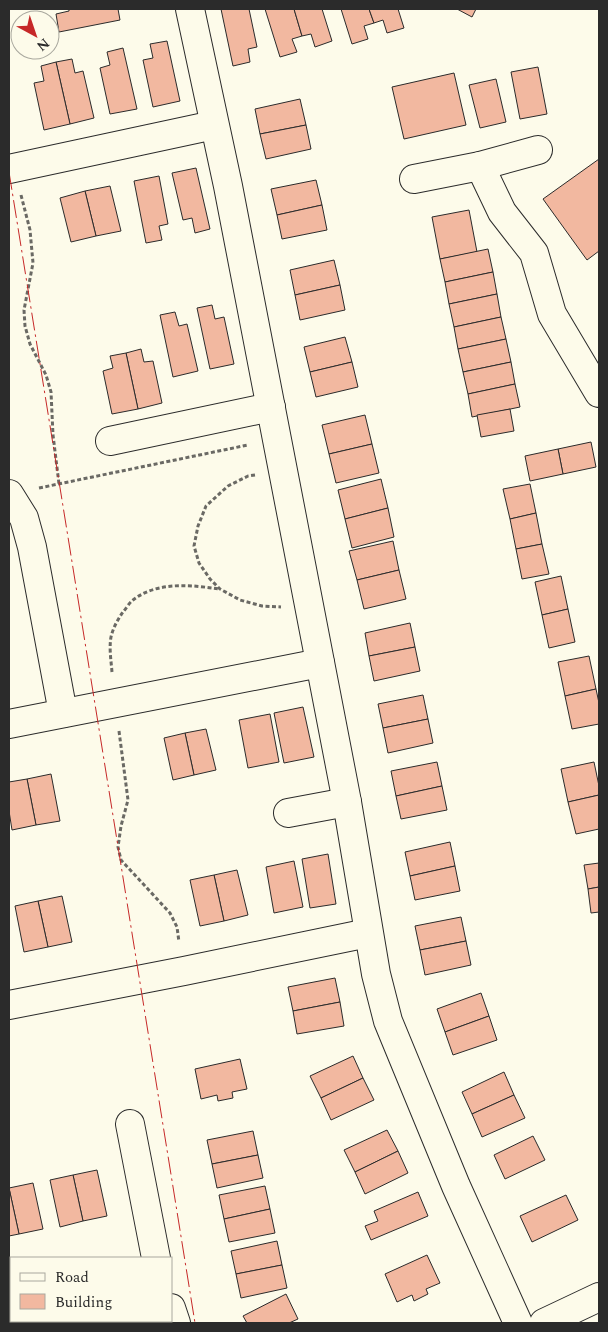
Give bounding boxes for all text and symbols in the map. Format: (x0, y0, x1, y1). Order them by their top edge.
north arrow (10, 10, 60, 60)
text: N (32, 33, 54, 56)
legend (10, 1257, 172, 1322)
text: Road (55, 1266, 89, 1289)
text: Building (55, 1291, 112, 1314)

